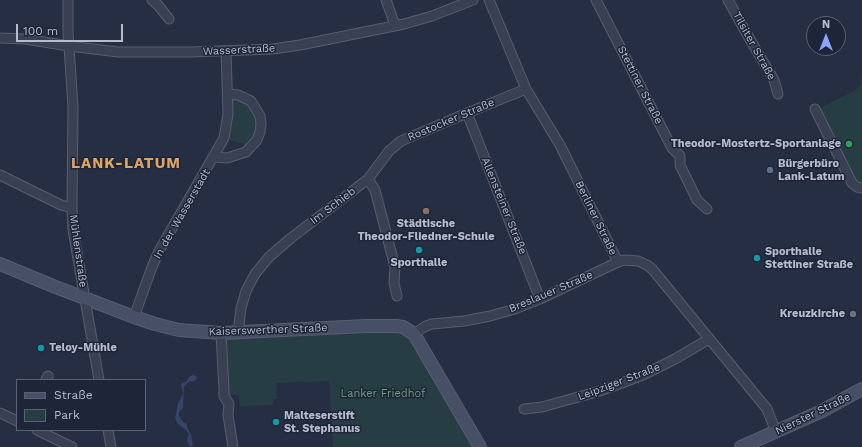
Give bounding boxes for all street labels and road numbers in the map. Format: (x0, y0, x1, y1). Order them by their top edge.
street label: Tilsiter Straße (730, 10, 778, 82)
street label: Wasserstraße (202, 42, 276, 58)
street label: Stettiner Straße (615, 44, 665, 126)
street label: Rostocker Straße (406, 96, 496, 144)
street label: Allensteiner Straße (478, 156, 530, 256)
street label: In der Wasserstadt (151, 167, 213, 261)
street label: Berliner Straße (572, 179, 620, 257)
street label: Im Schieb (308, 185, 358, 227)
street label: Mühlenstraße (66, 214, 90, 288)
street label: Breslauer Straße (507, 268, 595, 316)
street label: Kaiserswerther Straße (208, 321, 328, 339)
street label: Leipziger Straße (576, 360, 662, 404)
street label: Nierster Straße (773, 390, 853, 438)

